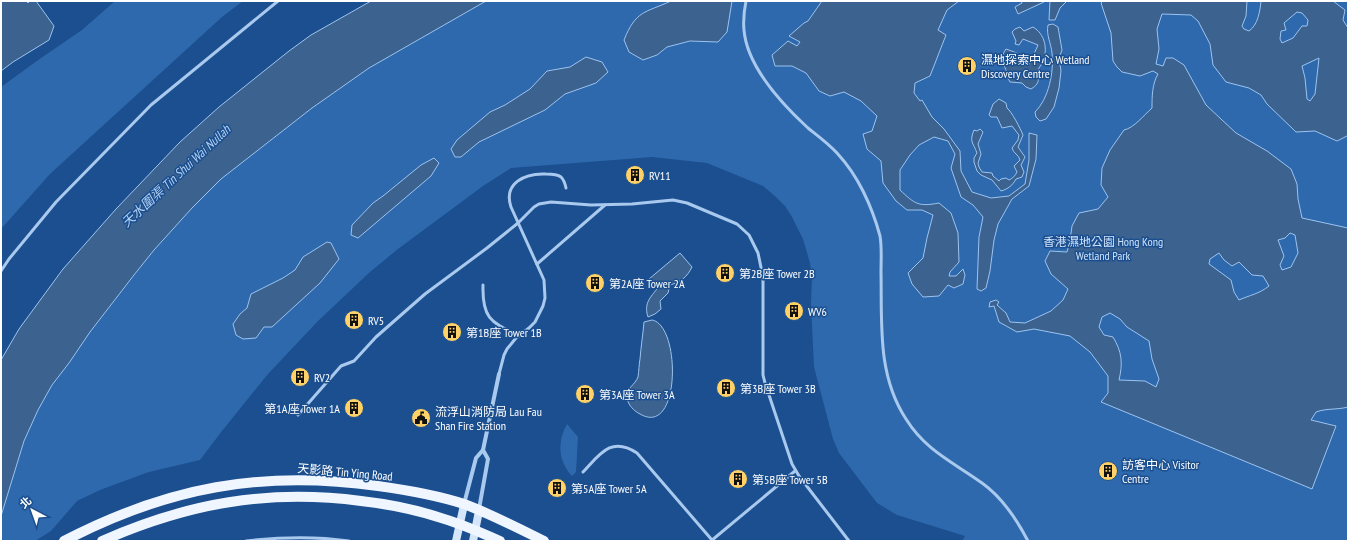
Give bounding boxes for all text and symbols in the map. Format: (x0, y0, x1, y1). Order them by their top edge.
place label: 濕地探索中心 Wetland Discovery Centre (981, 52, 1090, 81)
building icon: 濕地探索中心 Wetland Discovery Centre (956, 55, 978, 77)
water label: 天水圍渠 Tin Shui Wai Nullah (118, 120, 235, 231)
building icon: RV11 (624, 164, 646, 186)
place label: RV11 (649, 168, 671, 183)
park label: 香港濕地公園 Hong Kong Wetland Park (1043, 234, 1163, 263)
building icon: 第2B座 Tower 2B (714, 262, 736, 284)
place label: 第2B座 Tower 2B (739, 266, 815, 281)
building icon: 第2A座 Tower 2A (584, 272, 606, 294)
place label: 第2A座 Tower 2A (609, 276, 685, 291)
building icon: WV6 (783, 300, 805, 322)
place label: WV6 (808, 304, 827, 319)
building icon: RV5 (343, 309, 365, 331)
place label: RV5 (368, 313, 384, 328)
building icon: 第1B座 Tower 1B (441, 321, 463, 343)
place label: 第1B座 Tower 1B (466, 325, 542, 340)
building icon: RV2 (289, 366, 311, 388)
place label: RV2 (314, 370, 330, 385)
building icon: 第3B座 Tower 3B (715, 377, 737, 399)
place label: 第3B座 Tower 3B (740, 381, 816, 396)
building icon: 第3A座 Tower 3A (574, 383, 596, 405)
place label: 第3A座 Tower 3A (599, 387, 675, 402)
building icon: 第1A座 Tower 1A (343, 397, 365, 419)
place label: 第1A座 Tower 1A (264, 401, 340, 416)
place label: 流浮山消防局 Lau Fau Shan Fire Station (435, 404, 542, 433)
public building icon: 流浮山消防局 Lau Fau Shan Fire Station (410, 407, 432, 429)
place label: 訪客中心 Visitor Centre (1122, 457, 1200, 486)
street label: 天影路 Tin Ying Road (297, 460, 393, 484)
building icon: 訪客中心 Visitor Centre (1097, 460, 1119, 482)
building icon: 第5B座 Tower 5B (727, 468, 749, 490)
place label: 第5B座 Tower 5B (752, 472, 828, 487)
building icon: 第5A座 Tower 5A (546, 477, 568, 499)
place label: 第5A座 Tower 5A (571, 481, 647, 496)
north arrow (12, 490, 52, 530)
text: 北 (17, 494, 34, 511)

